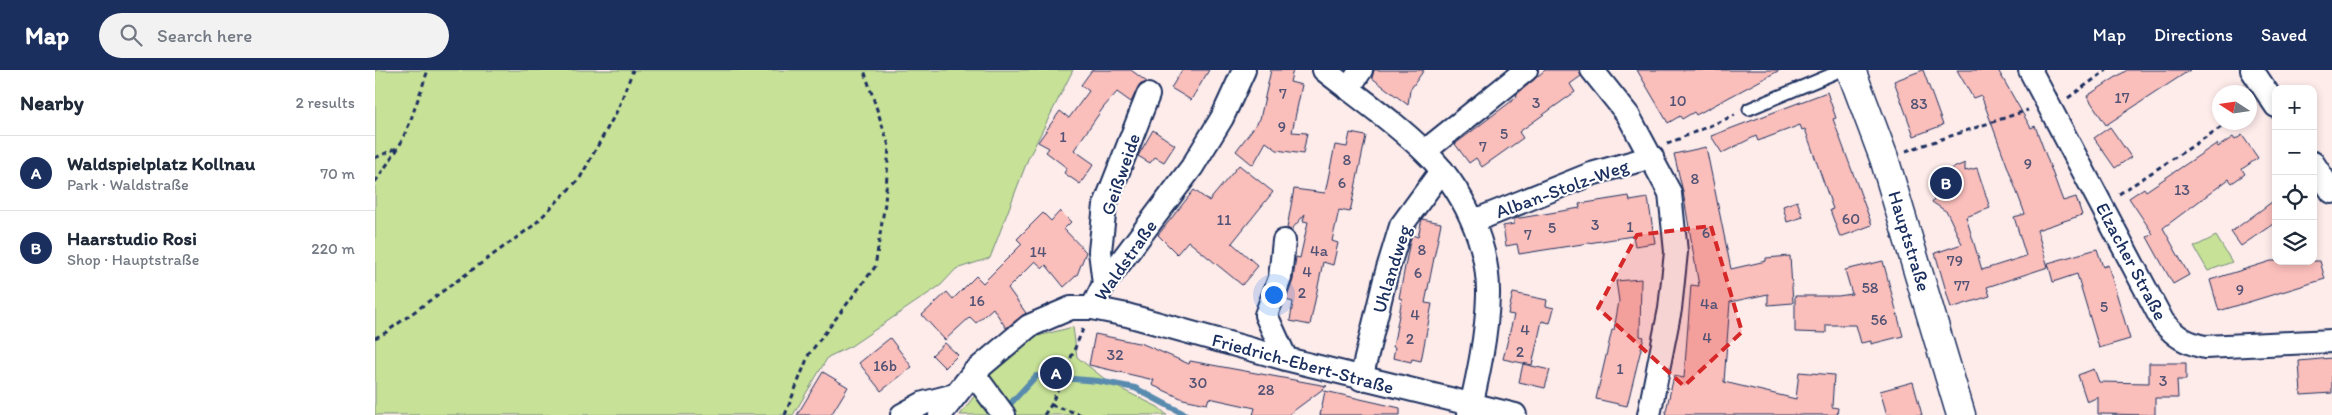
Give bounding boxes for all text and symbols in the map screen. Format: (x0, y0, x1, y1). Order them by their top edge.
search box (99, 13, 449, 58)
text: Map (25, 21, 69, 50)
icon: search (117, 21, 145, 49)
text: Search here (157, 24, 252, 47)
text: Map (2093, 24, 2126, 46)
text: Directions (2154, 24, 2233, 46)
text: Saved (2261, 24, 2307, 46)
house number: 7 (1279, 84, 1287, 103)
north arrow (2212, 85, 2257, 130)
map controls (2272, 85, 2317, 265)
button: + (2272, 85, 2317, 130)
house number: 17 (2114, 88, 2130, 107)
text: Nearby (20, 90, 84, 115)
house number: 10 (1669, 91, 1687, 110)
text: 2 results (295, 93, 355, 112)
house number: 3 (1532, 93, 1541, 112)
house number: 83 (1910, 94, 1928, 113)
house number: 9 (1278, 117, 1286, 136)
house number: 5 (1500, 124, 1508, 143)
house number: 1 (1059, 127, 1067, 146)
street label: Geißweide (1096, 130, 1145, 218)
button: − (2272, 130, 2317, 175)
house number: 7 (1479, 137, 1487, 156)
house number: 8 (1343, 150, 1352, 169)
text: Waldspielplatz Kollnau (67, 152, 255, 175)
street label: Alban-Stolz-Weg (1492, 154, 1632, 223)
house number: 9 (2024, 154, 2032, 173)
text: A (31, 164, 41, 183)
text: 70 m (320, 164, 355, 183)
pin: B (1930, 164, 1962, 202)
house number: 8 (1691, 169, 1700, 188)
house number: 6 (1338, 173, 1346, 192)
text: Park · Waldstraße (67, 175, 189, 194)
button: locate (2272, 175, 2317, 220)
house number: 13 (2174, 180, 2190, 199)
street label: Hauptstraße (1883, 188, 1936, 294)
street label: Elzacher Straße (2091, 198, 2172, 324)
house number: 60 (1842, 209, 1860, 228)
house number: 11 (1217, 210, 1232, 229)
street label: Waldstraße (1089, 215, 1162, 305)
house number: 3 (1591, 215, 1600, 234)
house number: 1 (1626, 217, 1634, 236)
house number: 5 (1548, 218, 1556, 237)
button: layers (2272, 220, 2317, 265)
street label: Uhlandweg (1367, 222, 1416, 316)
house number: 6 (1702, 223, 1710, 242)
house number: 7 (1524, 225, 1532, 244)
text: Haarstudio Rosi (67, 227, 197, 250)
text: B (31, 239, 41, 258)
text: 220 m (311, 239, 355, 258)
house number: 8 (1418, 240, 1427, 259)
house number: 4a (1310, 241, 1329, 260)
house number: 14 (1029, 242, 1047, 261)
text: Shop · Hauptstraße (67, 250, 199, 269)
house number: 79 (1947, 251, 1963, 270)
house number: 4 (1302, 262, 1312, 281)
house number: 6 (1414, 263, 1422, 282)
house number: 77 (1954, 276, 1970, 295)
house number: 58 (1861, 278, 1879, 297)
house number: 9 (2236, 280, 2244, 299)
your location (1261, 282, 1287, 308)
house number: 2 (1298, 283, 1307, 302)
house number: 16 (969, 291, 985, 310)
house number: 4a (1700, 294, 1719, 313)
house number: 5 (2100, 297, 2108, 316)
house number: 4 (1410, 305, 1420, 324)
house number: 56 (1871, 310, 1887, 329)
house number: 4 (1520, 320, 1530, 339)
street label: Friedrich-Ebert-Straße (1209, 328, 1396, 399)
house number: 4 (1702, 328, 1712, 347)
house number: 2 (1406, 329, 1415, 348)
house number: 2 (1516, 342, 1525, 361)
house number: 32 (1106, 345, 1124, 364)
pin: A (1040, 354, 1072, 392)
house number: 16b (873, 356, 897, 375)
house number: 1 (1616, 359, 1624, 378)
house number: 3 (2159, 371, 2168, 390)
house number: 30 (1189, 373, 1207, 392)
house number: 28 (1257, 380, 1275, 399)

